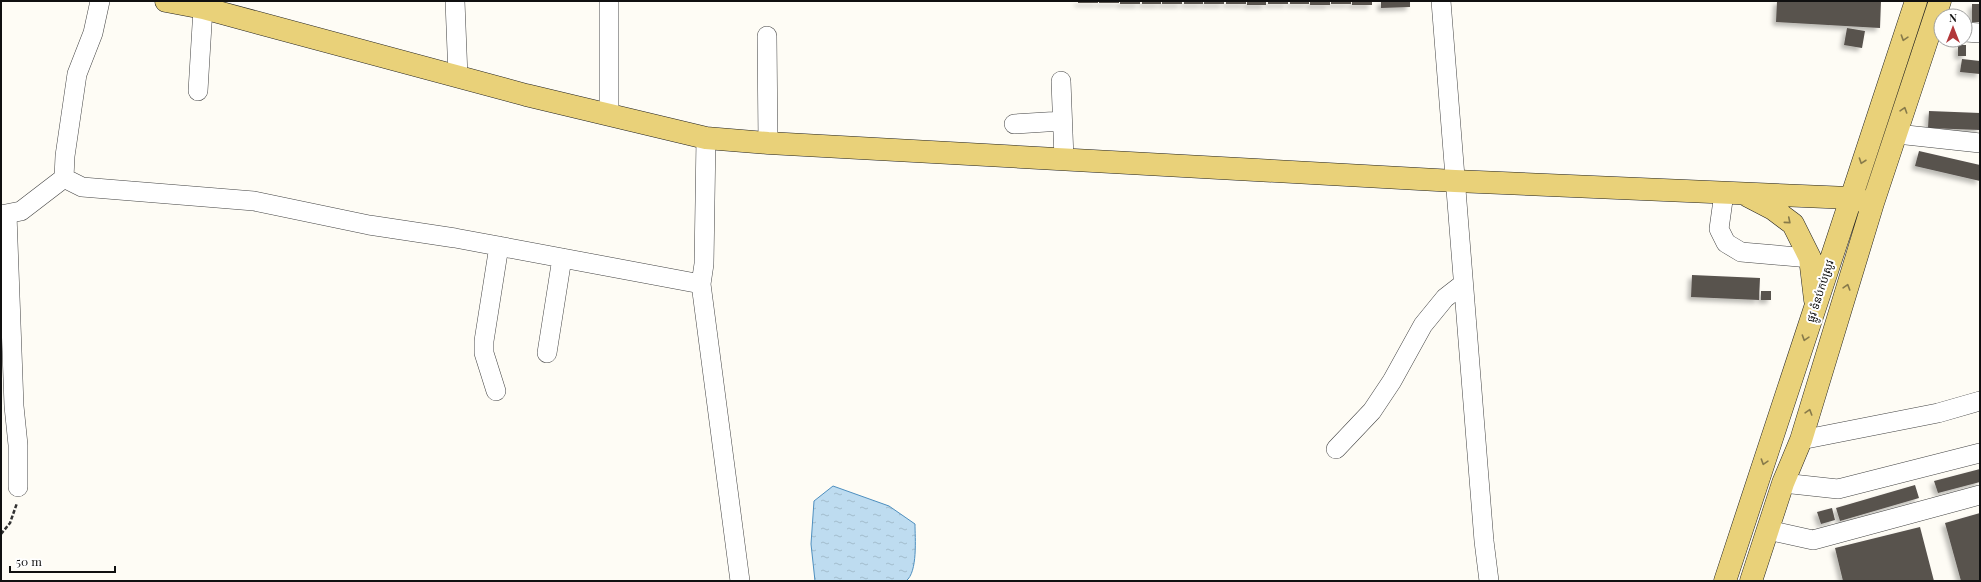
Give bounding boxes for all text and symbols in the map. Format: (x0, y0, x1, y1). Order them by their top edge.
north arrow (1933, 8, 1973, 48)
text: N (1949, 10, 1957, 25)
one-way arrow (1900, 34, 1909, 41)
one-way arrow (1899, 107, 1908, 114)
one-way arrow (1859, 158, 1867, 165)
one-way arrow (1783, 216, 1791, 223)
street label: ផ្លូវ ទំនប់កប់ស្រូវ (1802, 257, 1840, 325)
one-way arrow (1842, 284, 1851, 291)
one-way arrow (1801, 335, 1810, 342)
one-way arrow (1804, 408, 1813, 415)
one-way arrow (1761, 458, 1769, 465)
scale bar (10, 548, 115, 574)
text: 50 m (16, 553, 42, 569)

